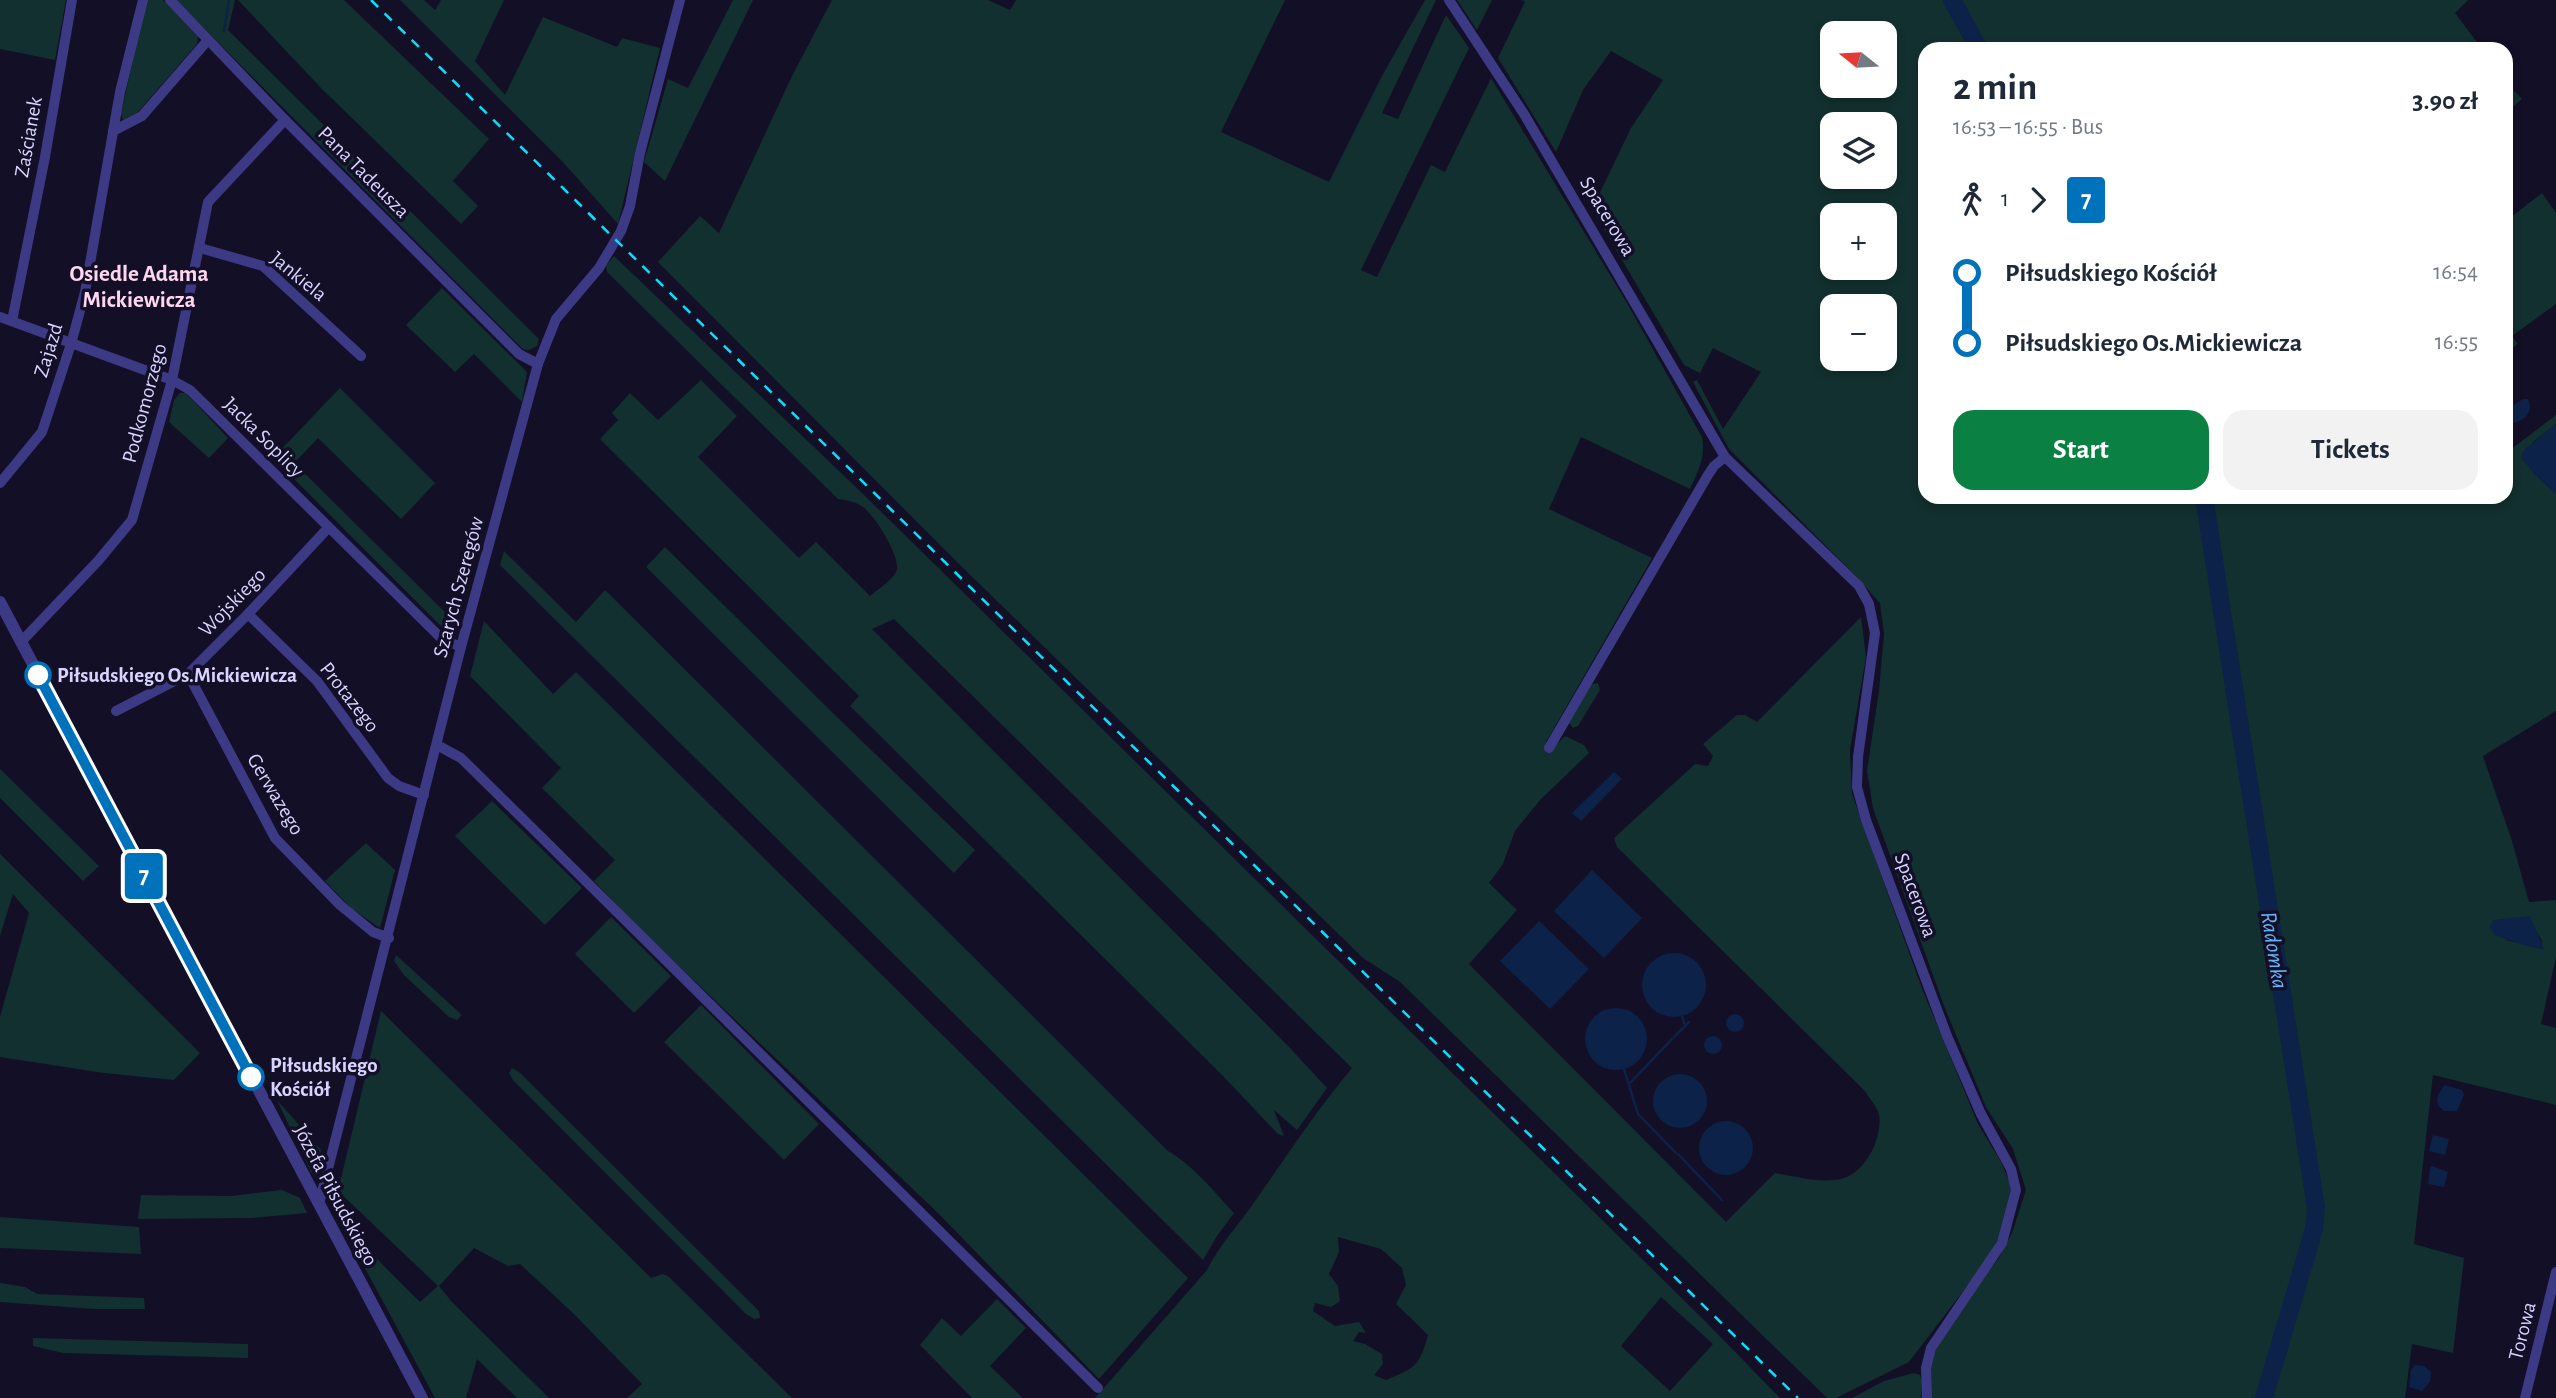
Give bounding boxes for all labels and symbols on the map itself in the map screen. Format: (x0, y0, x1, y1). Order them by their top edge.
north arrow (1820, 21, 1897, 98)
street label: Zaścianek (11, 95, 46, 179)
street label: Pana Tadeusza (314, 123, 414, 222)
street label: Spacerowa (1576, 173, 1639, 260)
street label: Jankiela (267, 248, 331, 305)
district label: Osiedle Adama Mickiewicza (69, 263, 209, 312)
street label: Zajazd (30, 321, 67, 380)
street label: Podkomorzego (118, 341, 170, 465)
street label: Jacka Soplicy (219, 393, 308, 482)
street label: Szarych Szeregów (430, 514, 487, 660)
street label: Wojskiego (195, 564, 270, 641)
street label: Protazego (316, 658, 383, 736)
marker: Piłsudskiego Os.Mickiewicza (25, 662, 51, 688)
place label: Piłsudskiego Os.Mickiewicza (57, 665, 297, 686)
street label: Gerwazego (243, 750, 308, 839)
street label: Spacerowa (1891, 850, 1941, 941)
line badge: 7 (121, 853, 167, 899)
water label: Radomka (2256, 910, 2291, 991)
place label: Piłsudskiego Kościół (270, 1055, 378, 1100)
marker: Piłsudskiego Kościół (238, 1064, 264, 1090)
street label: Józefa Piłsudskiego (290, 1121, 382, 1269)
street label: Torowa (2505, 1300, 2540, 1362)

